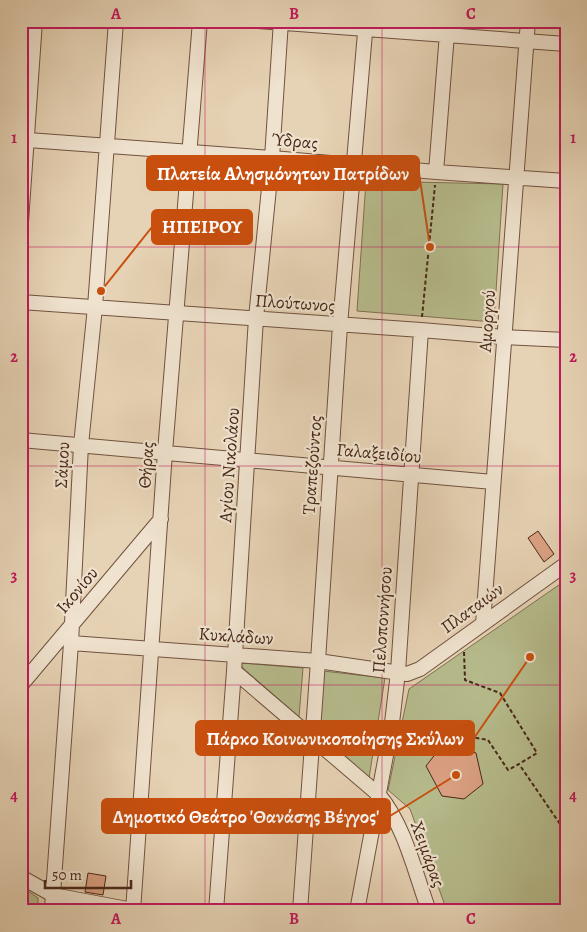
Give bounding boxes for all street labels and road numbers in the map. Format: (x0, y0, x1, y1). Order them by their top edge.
street label: Ύδρας (271, 127, 319, 155)
street label: Πλούτωνος (254, 288, 336, 318)
street label: Αμοργού (473, 289, 501, 354)
street label: Αγίου Νικολάου (213, 407, 245, 524)
street label: Τραπεζούντος (297, 415, 327, 515)
street label: Γαλαξειδίου (335, 437, 423, 469)
street label: Σάμου (49, 441, 75, 489)
street label: Θήρας (132, 441, 160, 489)
street label: Ικονίου (51, 562, 103, 618)
street label: Πελοποννήσου (366, 566, 398, 674)
street label: Πλαταιών (436, 577, 508, 639)
street label: Κυκλάδων (198, 621, 274, 651)
street label: Χειμάρας (405, 817, 451, 891)

